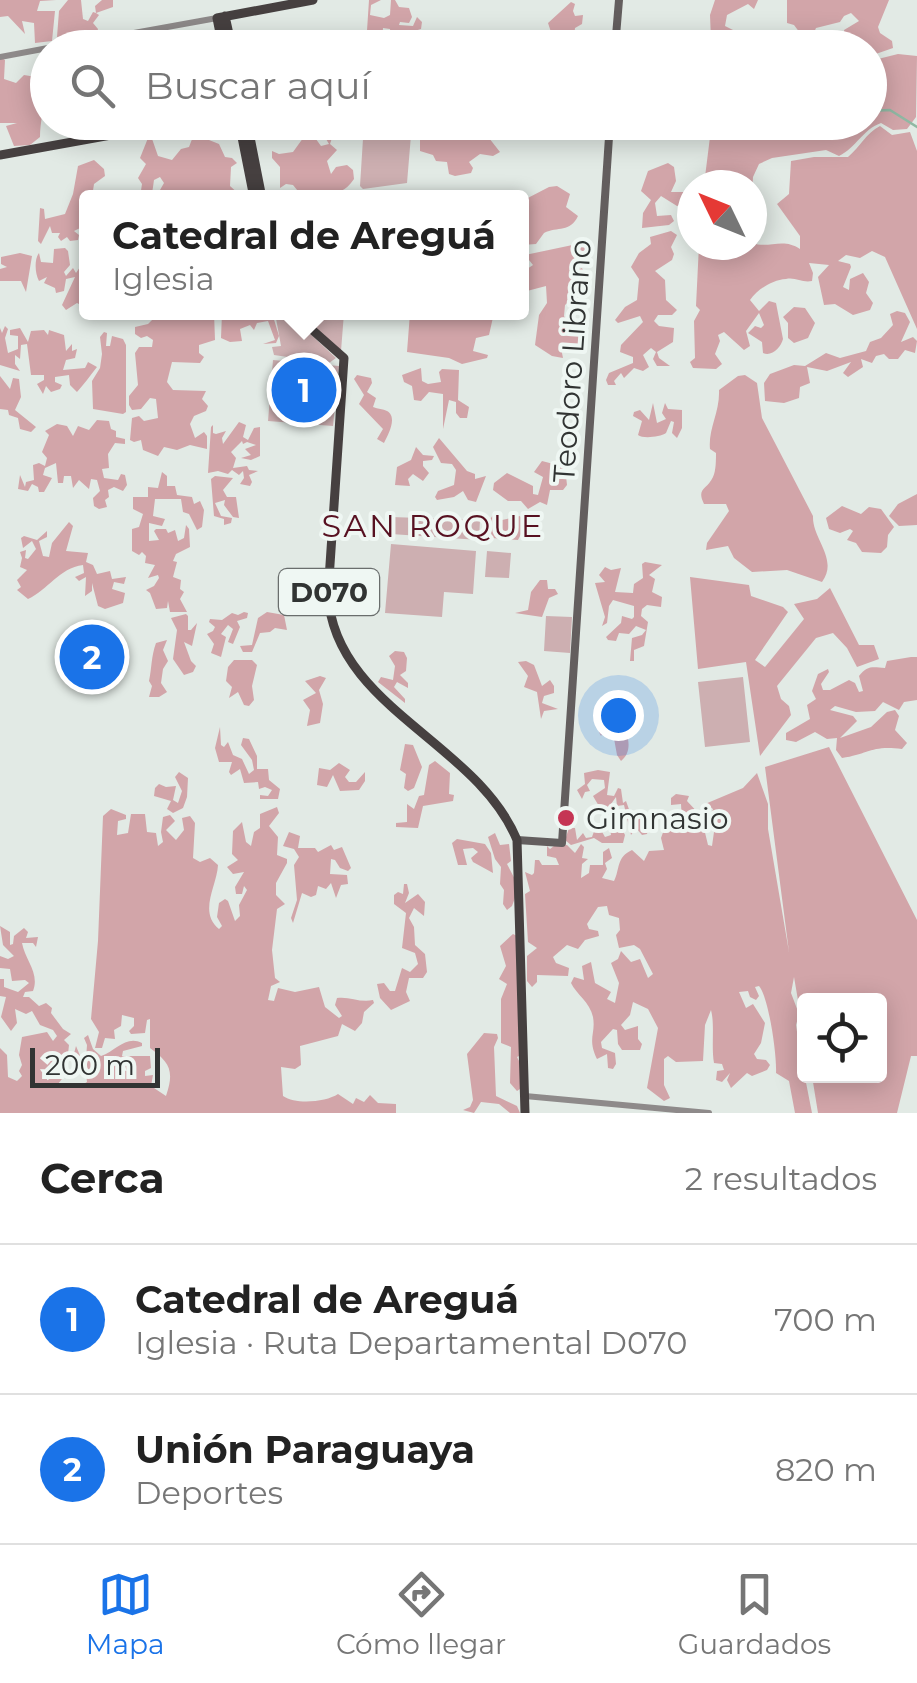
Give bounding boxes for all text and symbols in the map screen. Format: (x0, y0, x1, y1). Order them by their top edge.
search box (30, 30, 887, 140)
icon: search (65, 58, 120, 113)
text: Buscar aquí (145, 62, 371, 109)
north arrow (677, 170, 767, 260)
popup (79, 190, 529, 320)
text: Catedral de Areguá (112, 212, 496, 259)
street label: Teodoro Librano (545, 238, 599, 484)
text: Iglesia (112, 259, 215, 298)
pin: 1 (272, 352, 336, 428)
district label: SAN ROQUE (321, 506, 545, 545)
road number: D070 (279, 569, 379, 615)
pin: 2 (59, 620, 124, 694)
your location (593, 690, 644, 741)
place label: Gimnasio (586, 800, 729, 837)
marker: Gimnasio (555, 807, 577, 829)
map controls (797, 993, 887, 1083)
button: locate (797, 993, 887, 1083)
scale bar (30, 1043, 160, 1088)
text: 200 m (45, 1048, 135, 1082)
text: Cerca (40, 1152, 165, 1204)
text: 2 resultados (685, 1159, 877, 1198)
text: Catedral de Areguá (135, 1276, 519, 1323)
text: 1 (66, 1300, 79, 1339)
text: 700 m (774, 1300, 877, 1339)
text: Iglesia · Ruta Departamental D070 (135, 1323, 687, 1362)
text: Unión Paraguaya (135, 1426, 475, 1473)
text: 2 (63, 1450, 82, 1489)
text: 820 m (775, 1450, 877, 1489)
text: Deportes (135, 1473, 283, 1512)
tab: Mapa (86, 1567, 164, 1661)
tab: Cómo llegar (336, 1567, 506, 1661)
tab: Guardados (678, 1567, 831, 1661)

